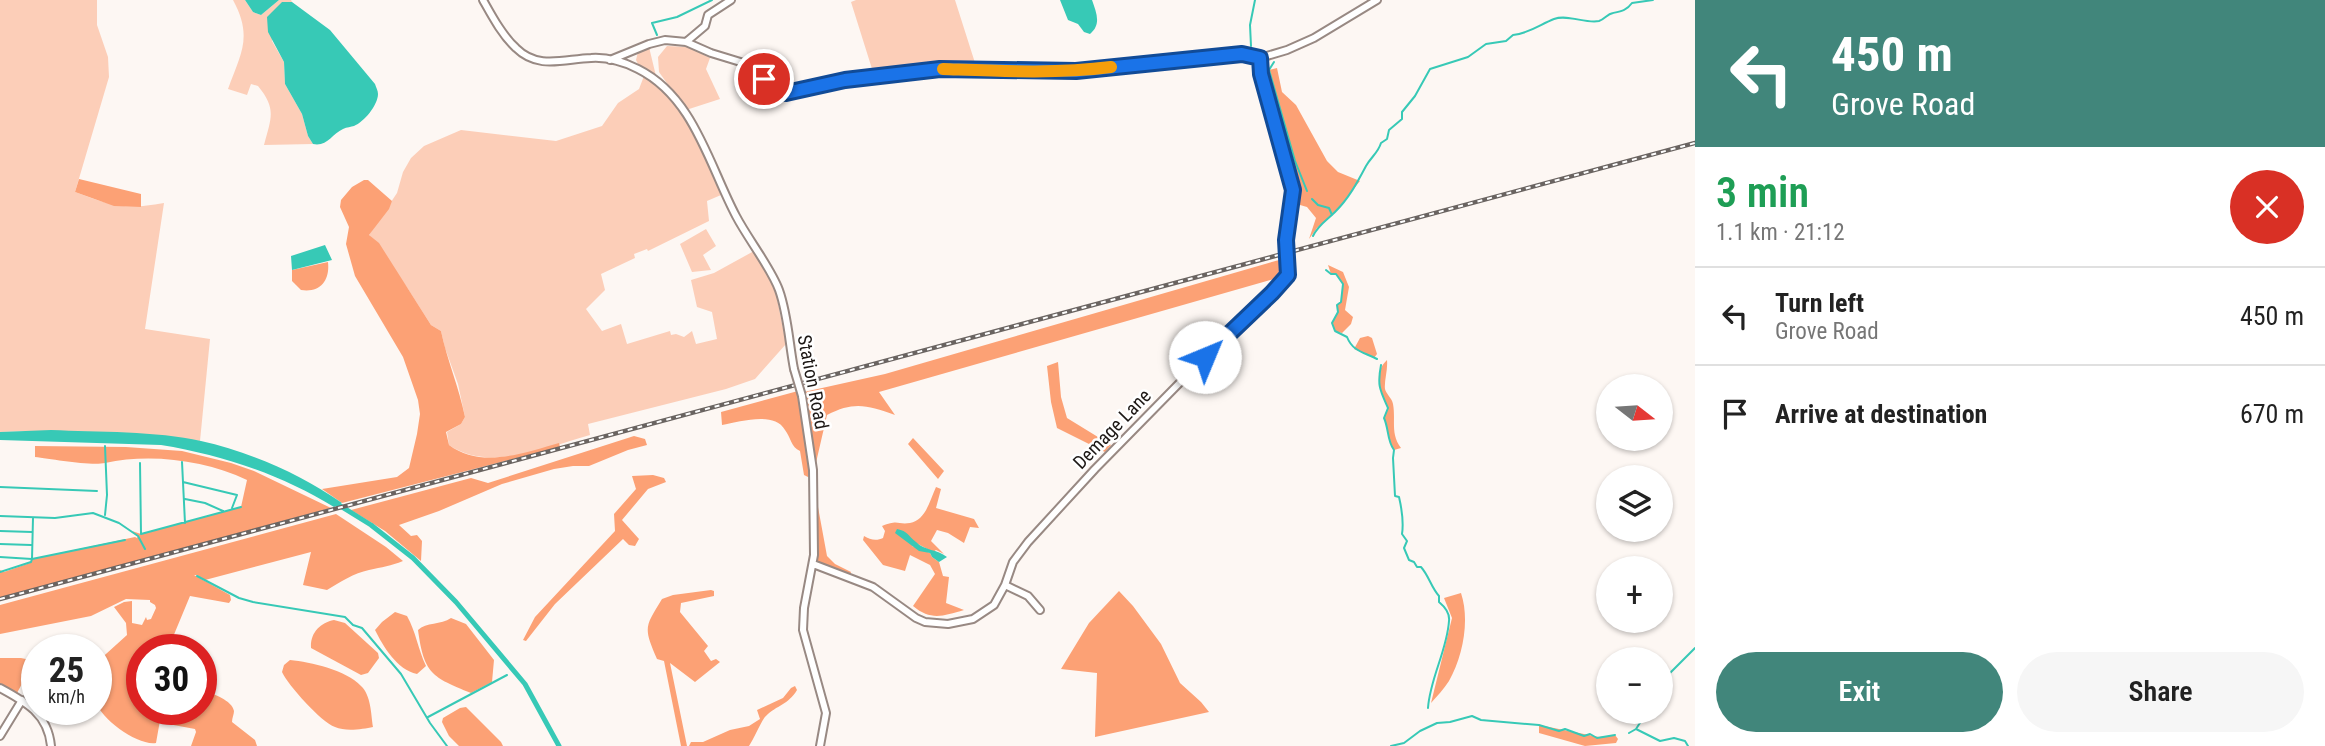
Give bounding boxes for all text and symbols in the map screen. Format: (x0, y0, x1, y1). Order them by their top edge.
text: 450 m (1831, 26, 1953, 83)
icon: left (1716, 28, 1807, 119)
pin (734, 49, 794, 109)
icon: arrive (745, 60, 783, 98)
text: Grove Road (1831, 85, 1975, 123)
text: 3 min (1716, 168, 1809, 217)
button: close (2230, 170, 2304, 244)
text: 1.1 km · 21:12 (1716, 219, 1845, 246)
text: Turn left (1775, 288, 1864, 318)
icon: left (1716, 297, 1754, 335)
text: 450 m (2240, 301, 2304, 331)
text: Grove Road (1775, 318, 1879, 345)
position arrow (1168, 320, 1242, 394)
street label: Station Road (793, 333, 833, 431)
north arrow (1596, 374, 1673, 452)
map controls (1596, 374, 1673, 724)
street label: Demage Lane (1068, 384, 1156, 474)
icon: arrive (1716, 395, 1754, 433)
text: Arrive at destination (1775, 399, 1987, 429)
text: 670 m (2240, 399, 2304, 429)
button: layers (1596, 465, 1673, 542)
button: + (1596, 556, 1673, 633)
speed limit sign: 30 (126, 634, 217, 725)
button: − (1596, 647, 1673, 724)
text: 25 (49, 650, 84, 691)
button: Exit (1716, 652, 2003, 732)
button: Share (2017, 652, 2304, 732)
text: km/h (48, 686, 85, 707)

